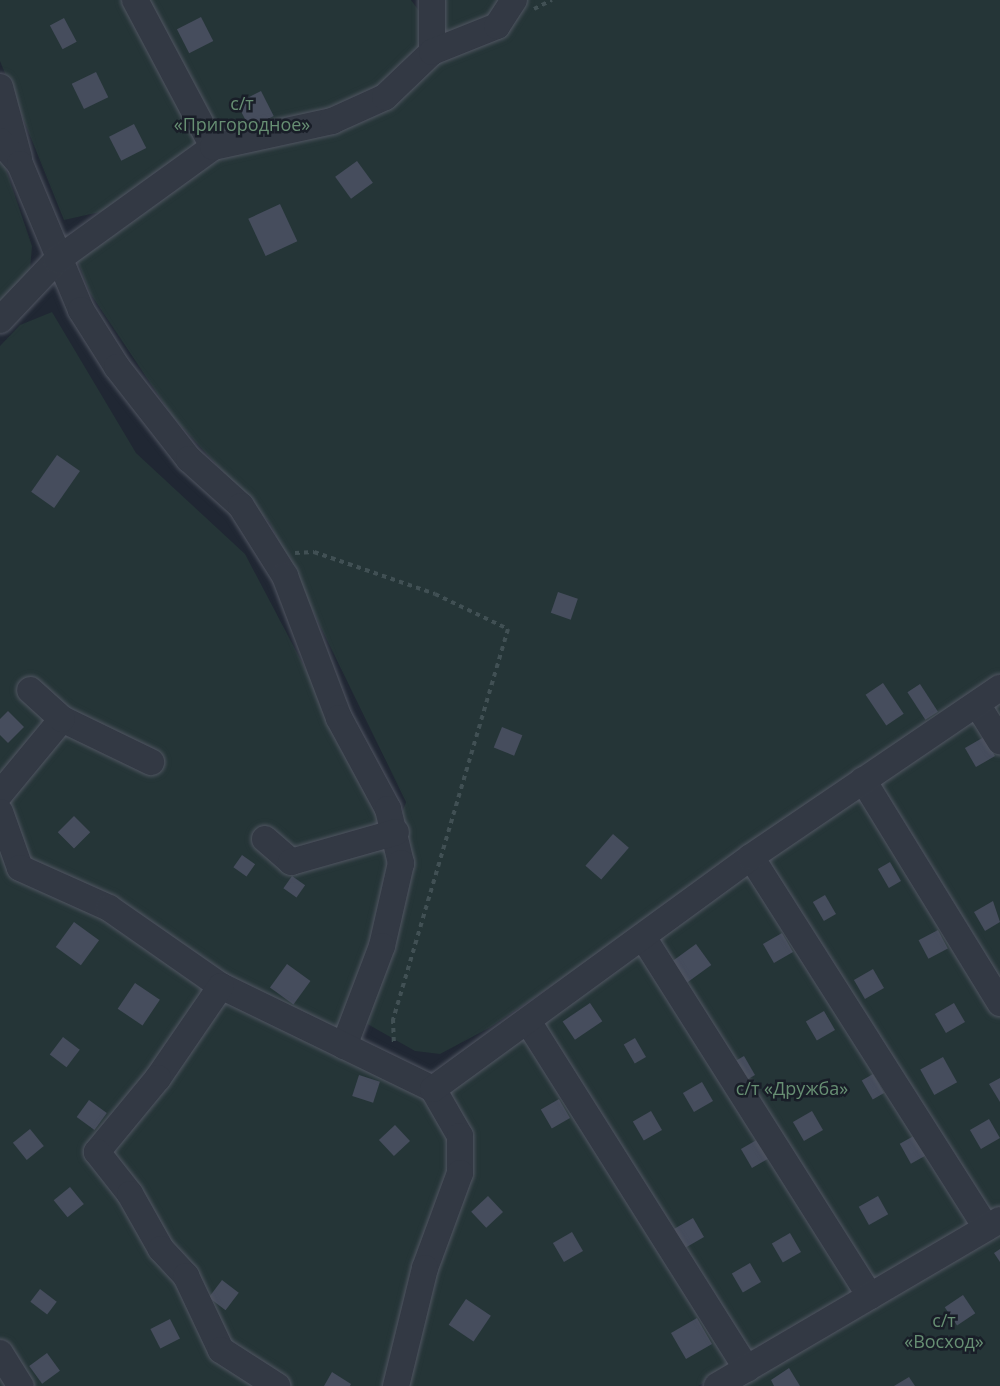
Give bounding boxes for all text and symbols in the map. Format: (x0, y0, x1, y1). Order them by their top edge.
park label: с/т «Пригородное» (174, 93, 310, 136)
park label: с/т «Дружба» (736, 1077, 848, 1099)
park label: с/т «Восход» (904, 1310, 984, 1352)

